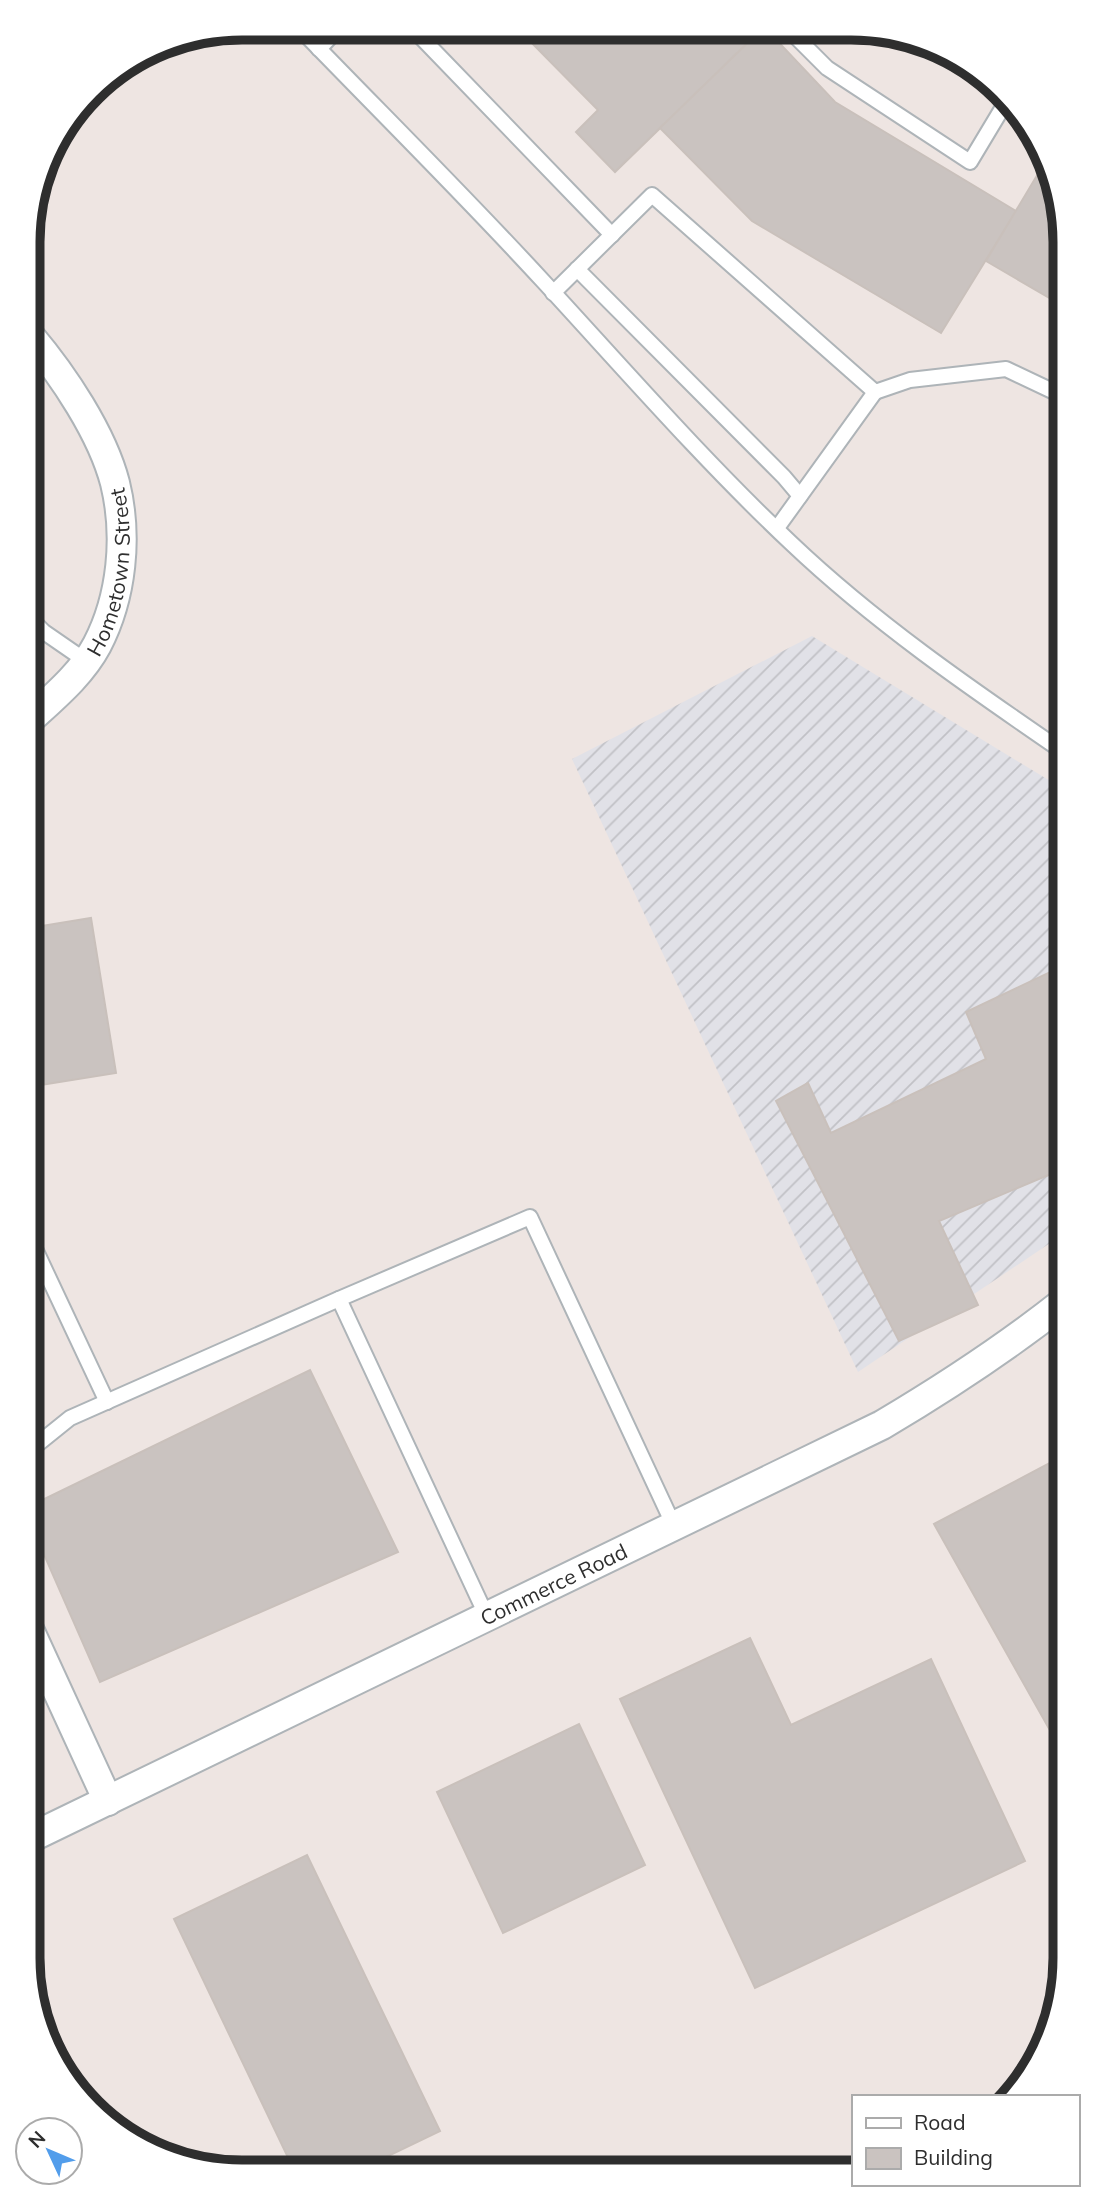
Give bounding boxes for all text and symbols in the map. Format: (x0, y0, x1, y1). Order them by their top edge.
street label: Hometown Street (81, 486, 135, 660)
street label: Commerce Road (476, 1538, 631, 1631)
legend (852, 2095, 1079, 2186)
text: Road (914, 2109, 965, 2135)
north arrow (14, 2116, 84, 2186)
text: N (23, 2126, 50, 2153)
text: Building (914, 2144, 993, 2170)

